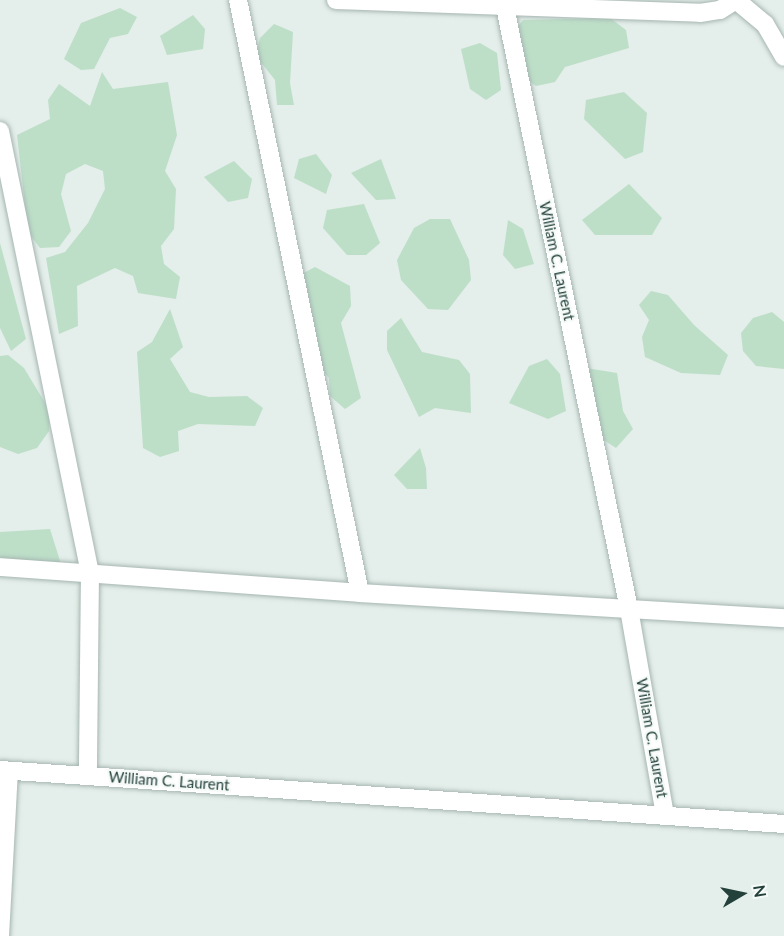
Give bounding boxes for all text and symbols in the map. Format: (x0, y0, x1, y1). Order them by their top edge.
street label: William C. Laurent (536, 200, 578, 322)
street label: William C. Laurent (633, 677, 671, 799)
street label: William C. Laurent (108, 768, 230, 794)
north arrow (712, 864, 772, 924)
text: N (750, 884, 771, 899)

